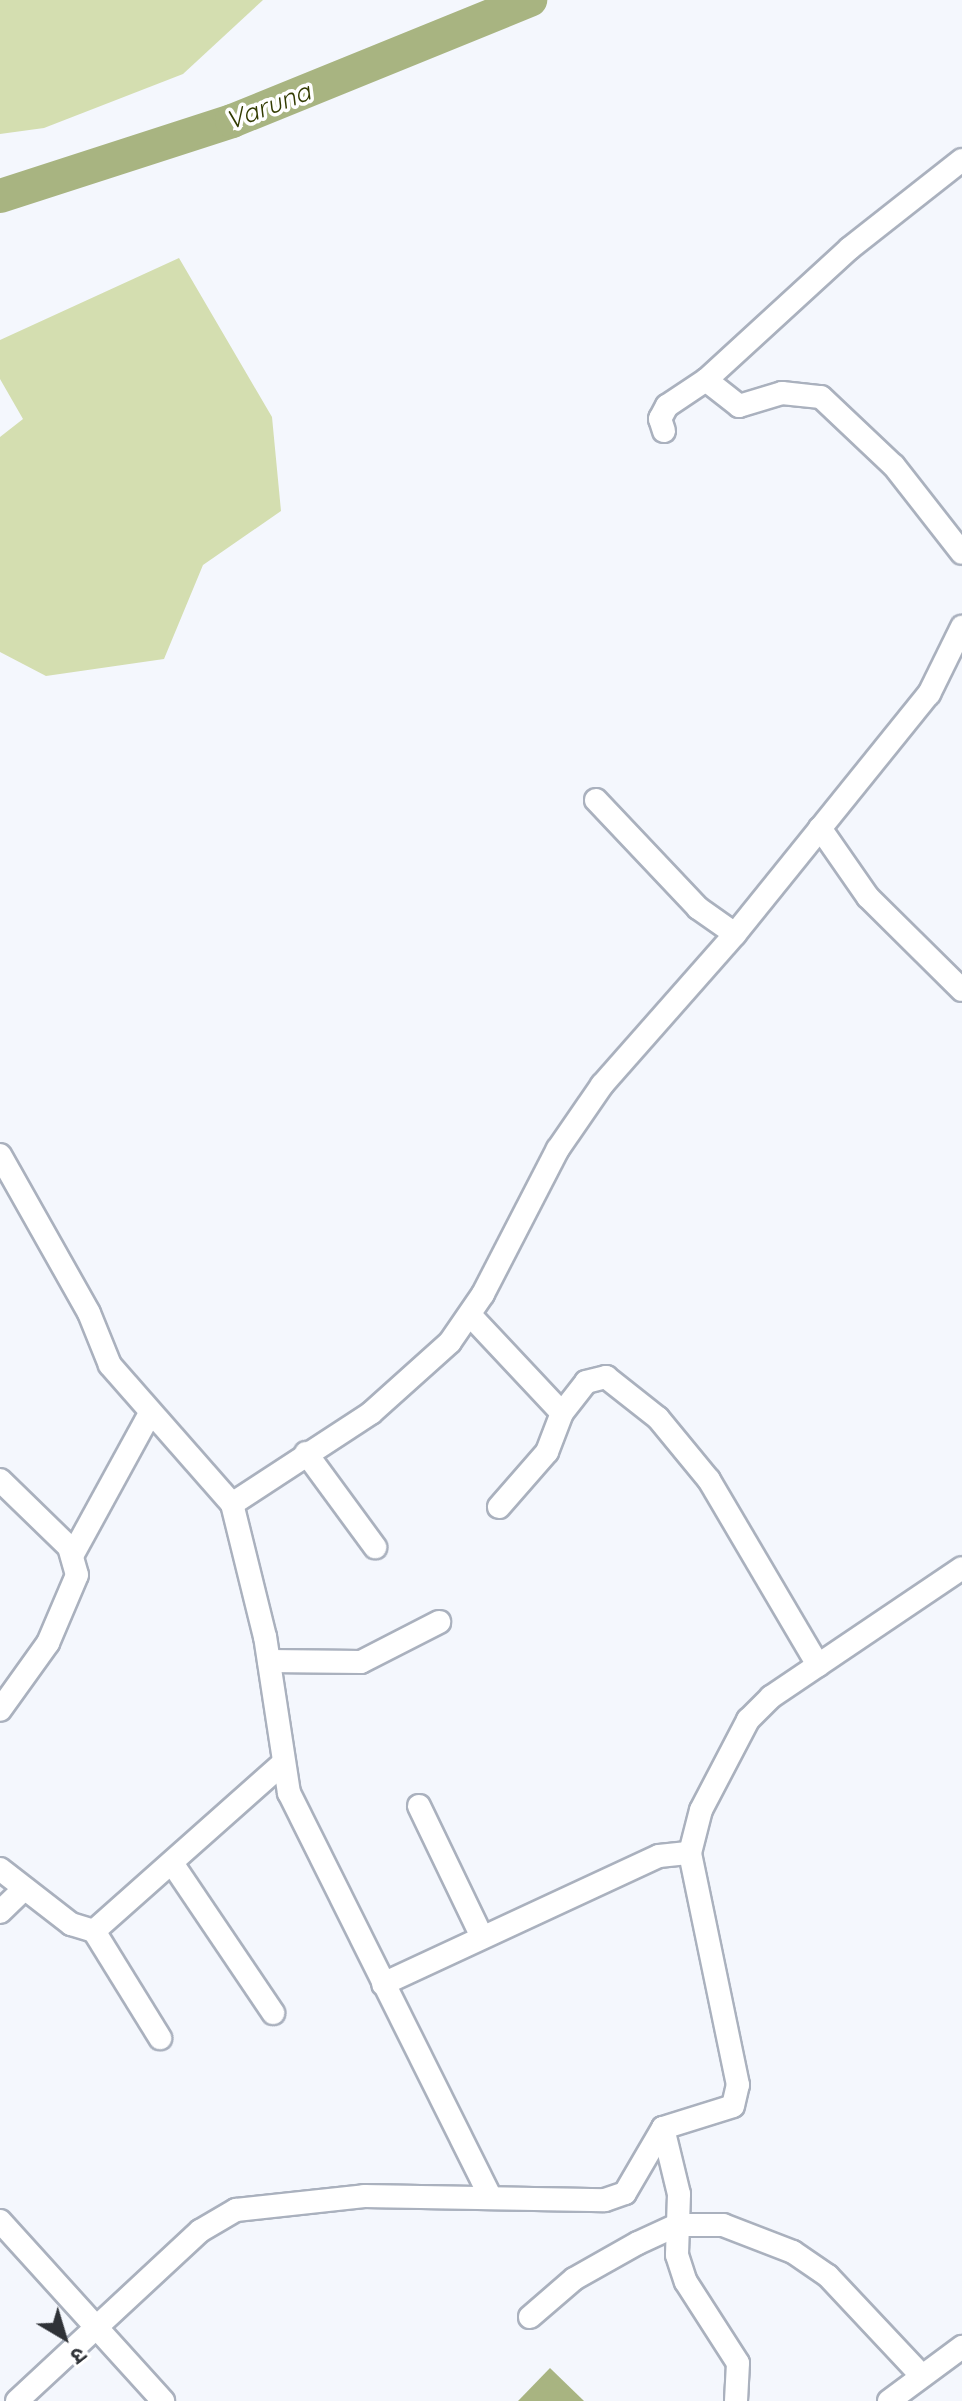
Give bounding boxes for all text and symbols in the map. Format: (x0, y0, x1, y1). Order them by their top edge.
water label: Varuna (221, 76, 315, 136)
north arrow (24, 2297, 104, 2377)
text: उ (65, 2341, 92, 2371)

